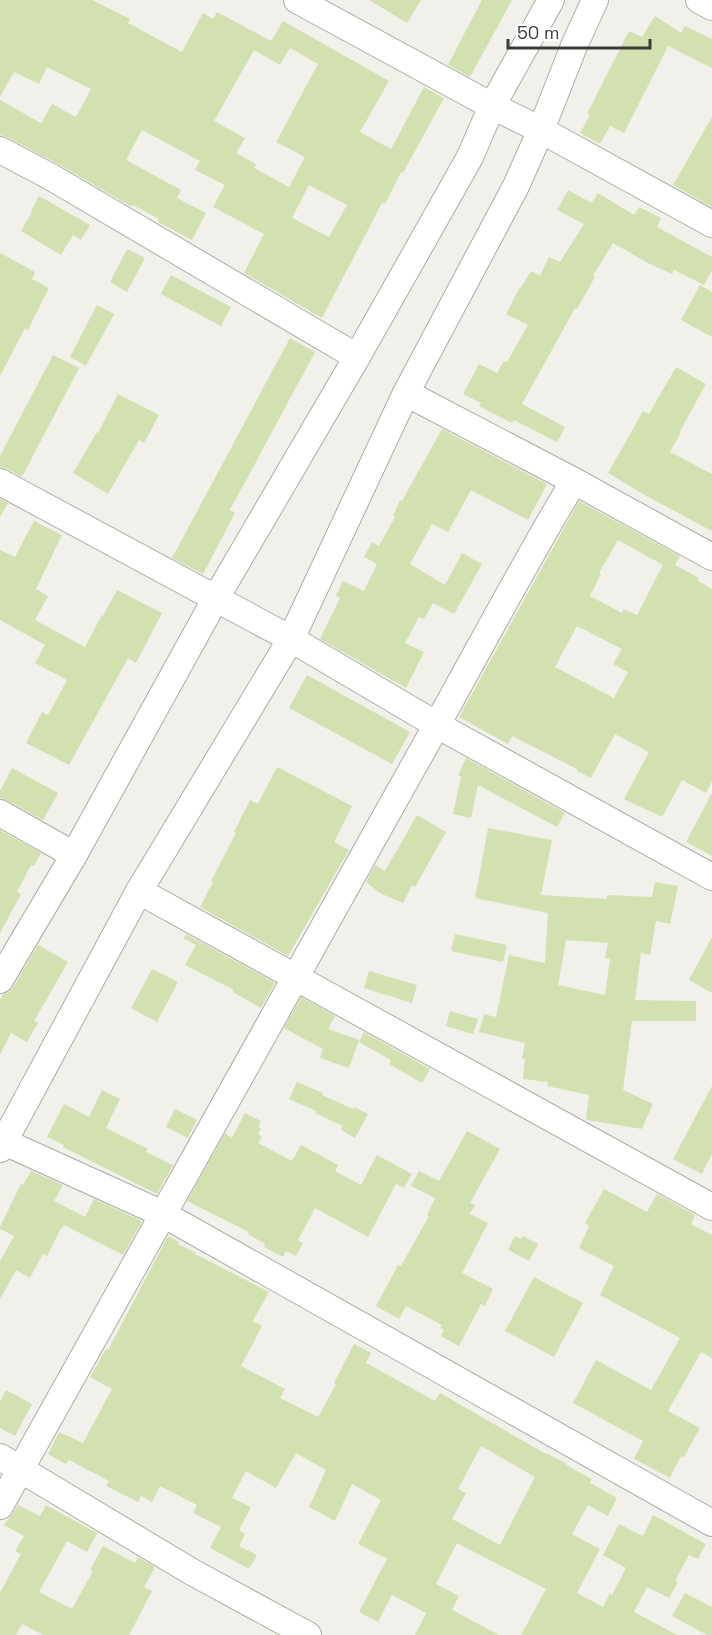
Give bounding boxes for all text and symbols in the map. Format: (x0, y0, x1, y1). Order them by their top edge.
scale bar (508, 12, 650, 50)
text: 50 m (517, 21, 559, 44)

